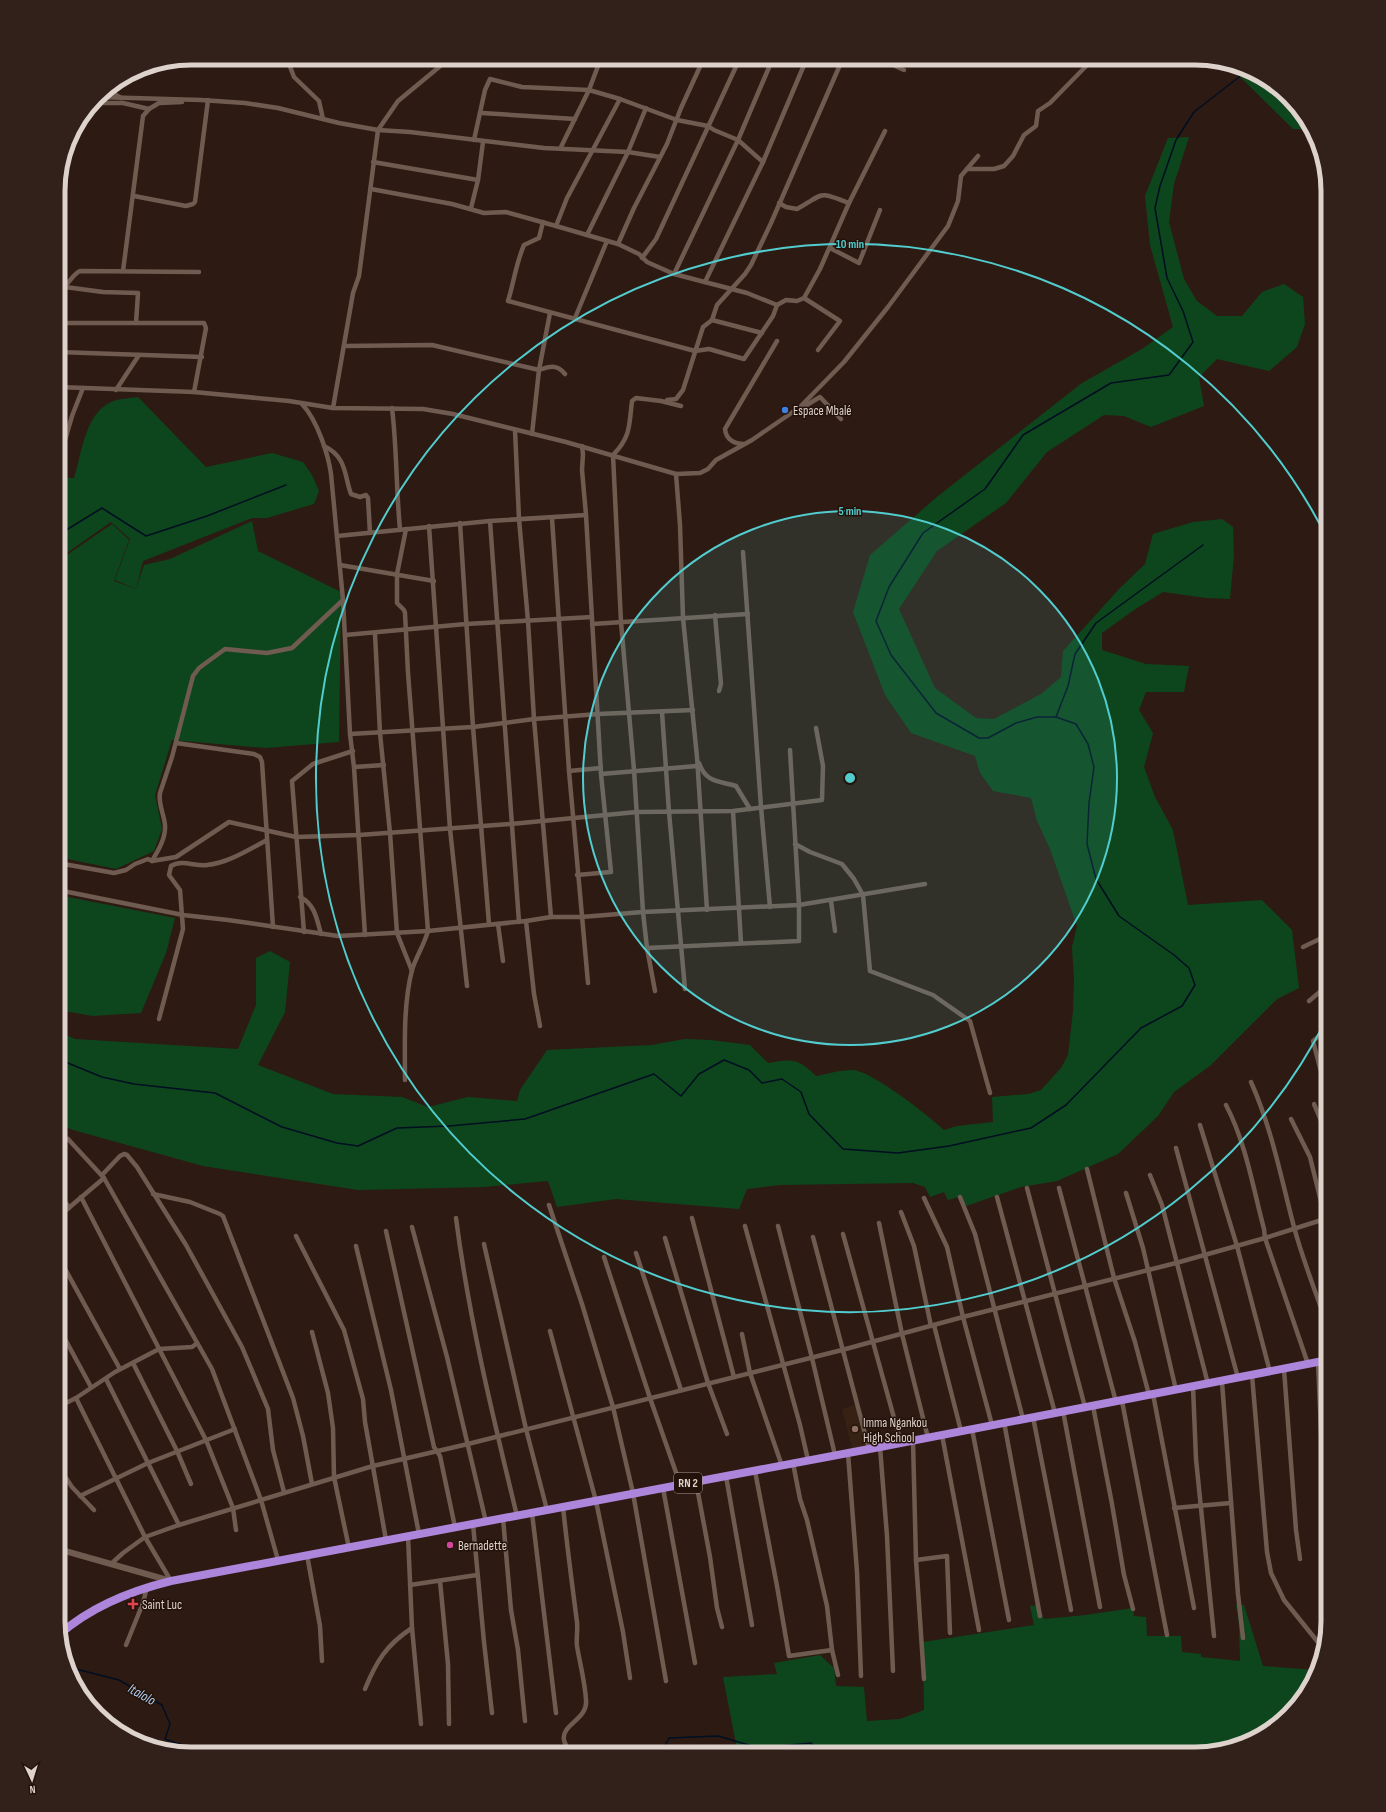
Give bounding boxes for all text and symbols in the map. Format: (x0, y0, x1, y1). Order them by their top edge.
text: 10 min (836, 237, 864, 252)
place label: Espace Mbalé (793, 403, 852, 419)
marker: Espace Mbalé (780, 405, 790, 415)
text: 5 min (839, 504, 861, 519)
centre of rings (843, 771, 857, 785)
place label: Imma Ngankou High School (863, 1415, 927, 1446)
marker: Imma Ngankou High School (850, 1424, 860, 1434)
road number: RN 2 (674, 1473, 702, 1493)
place label: Bernadette (458, 1538, 507, 1554)
marker: Bernadette (445, 1540, 455, 1550)
place label: Saint Luc (142, 1597, 182, 1613)
marker: Saint Luc (127, 1598, 139, 1610)
water label: Italolo (125, 1680, 159, 1709)
north arrow (12, 1760, 52, 1800)
text: N (29, 1783, 36, 1796)

